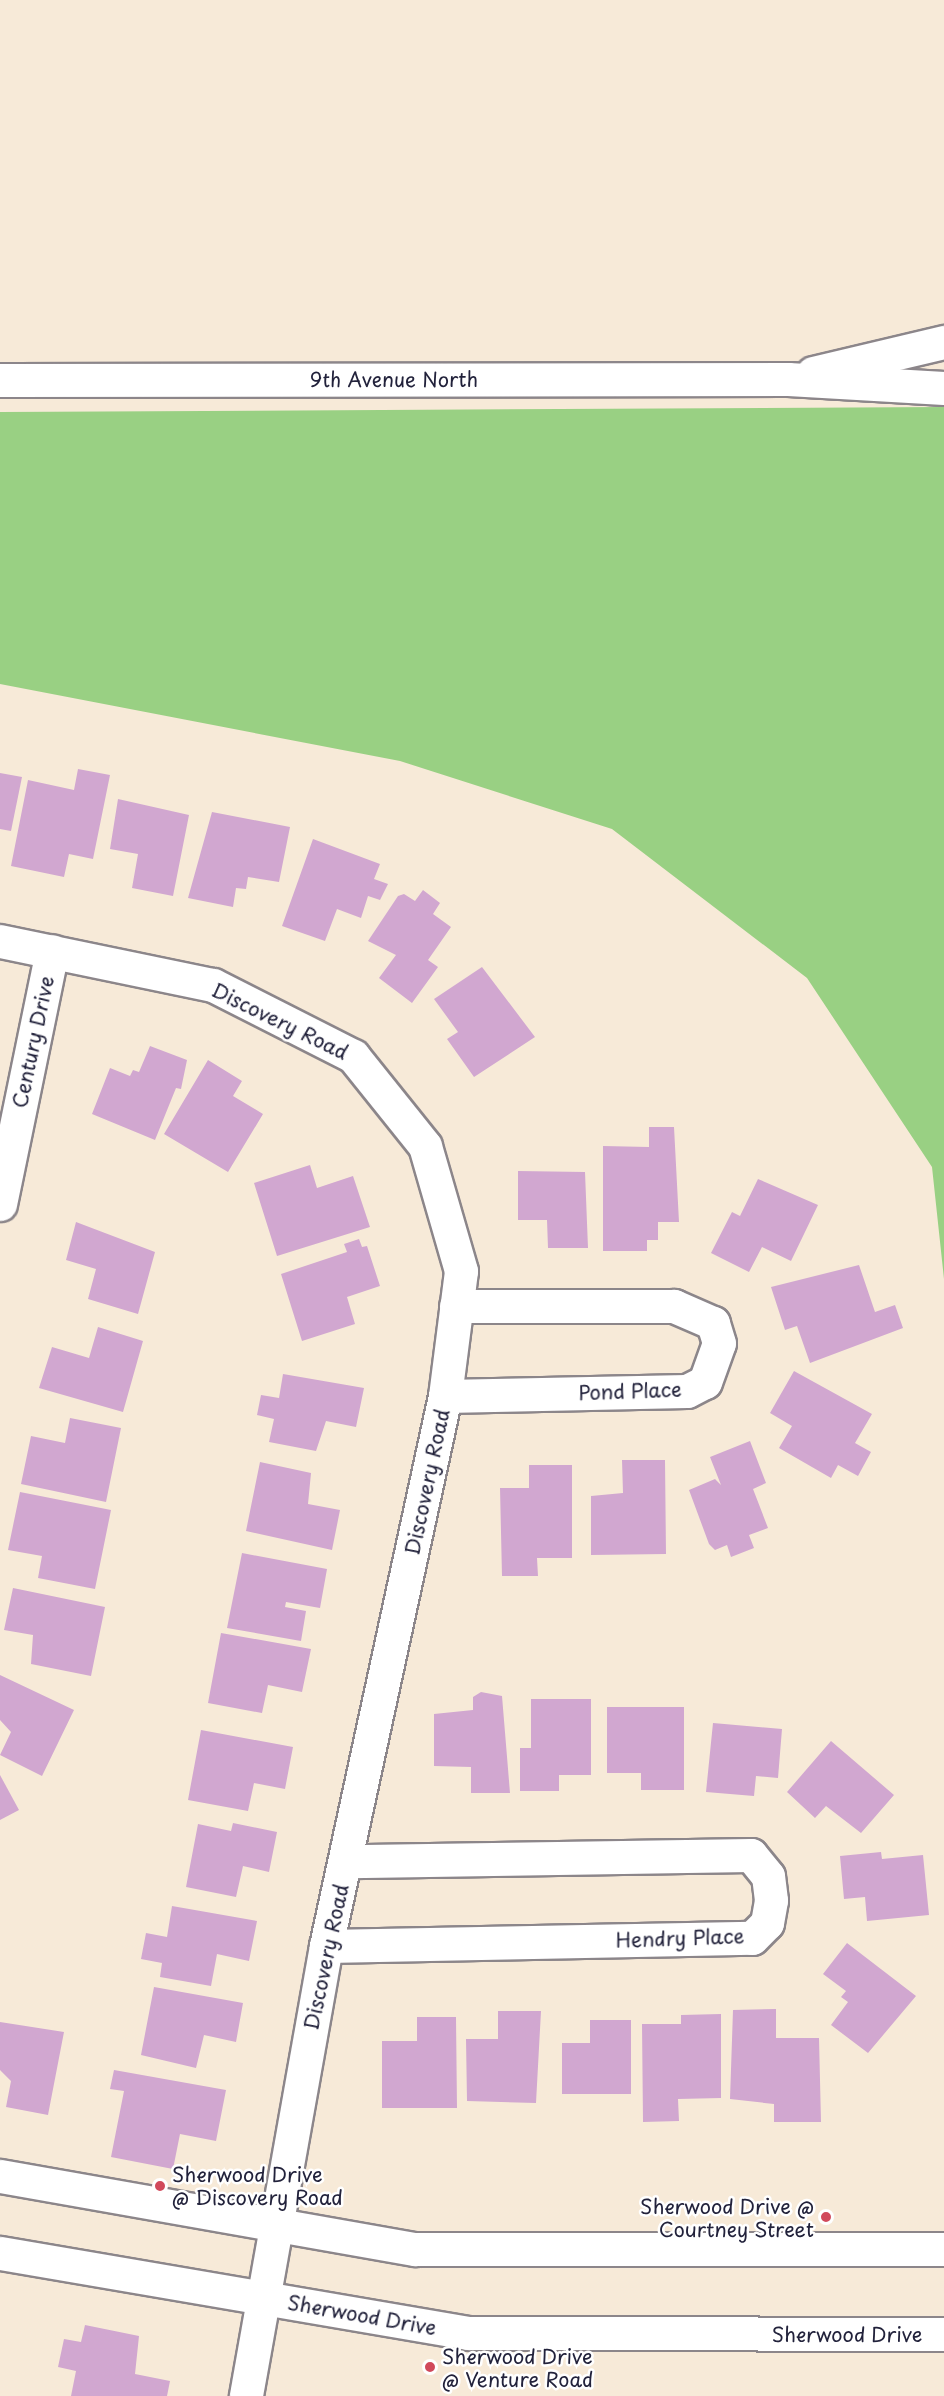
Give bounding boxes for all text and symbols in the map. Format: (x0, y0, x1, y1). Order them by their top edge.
street label: 9th Avenue North (310, 367, 478, 391)
street label: Century Drive (7, 973, 59, 1111)
street label: Discovery Road (208, 978, 352, 1064)
street label: Pond Place (578, 1377, 682, 1405)
street label: Discovery Road (400, 1407, 454, 1557)
street label: Discovery Road (299, 1882, 353, 2032)
street label: Hendry Place (615, 1924, 745, 1952)
place label: Sherwood Drive @ Discovery Road (172, 2162, 343, 2209)
marker: Sherwood Drive @ Discovery Road (153, 2179, 167, 2193)
place label: Sherwood Drive @ Courtney Street (639, 2194, 814, 2241)
marker: Sherwood Drive @ Courtney Street (819, 2210, 833, 2224)
street label: Sherwood Drive (285, 2290, 439, 2340)
street label: Sherwood Drive (771, 2322, 923, 2346)
place label: Sherwood Drive @ Venture Road (442, 2344, 595, 2391)
marker: Sherwood Drive @ Venture Road (423, 2360, 437, 2374)

